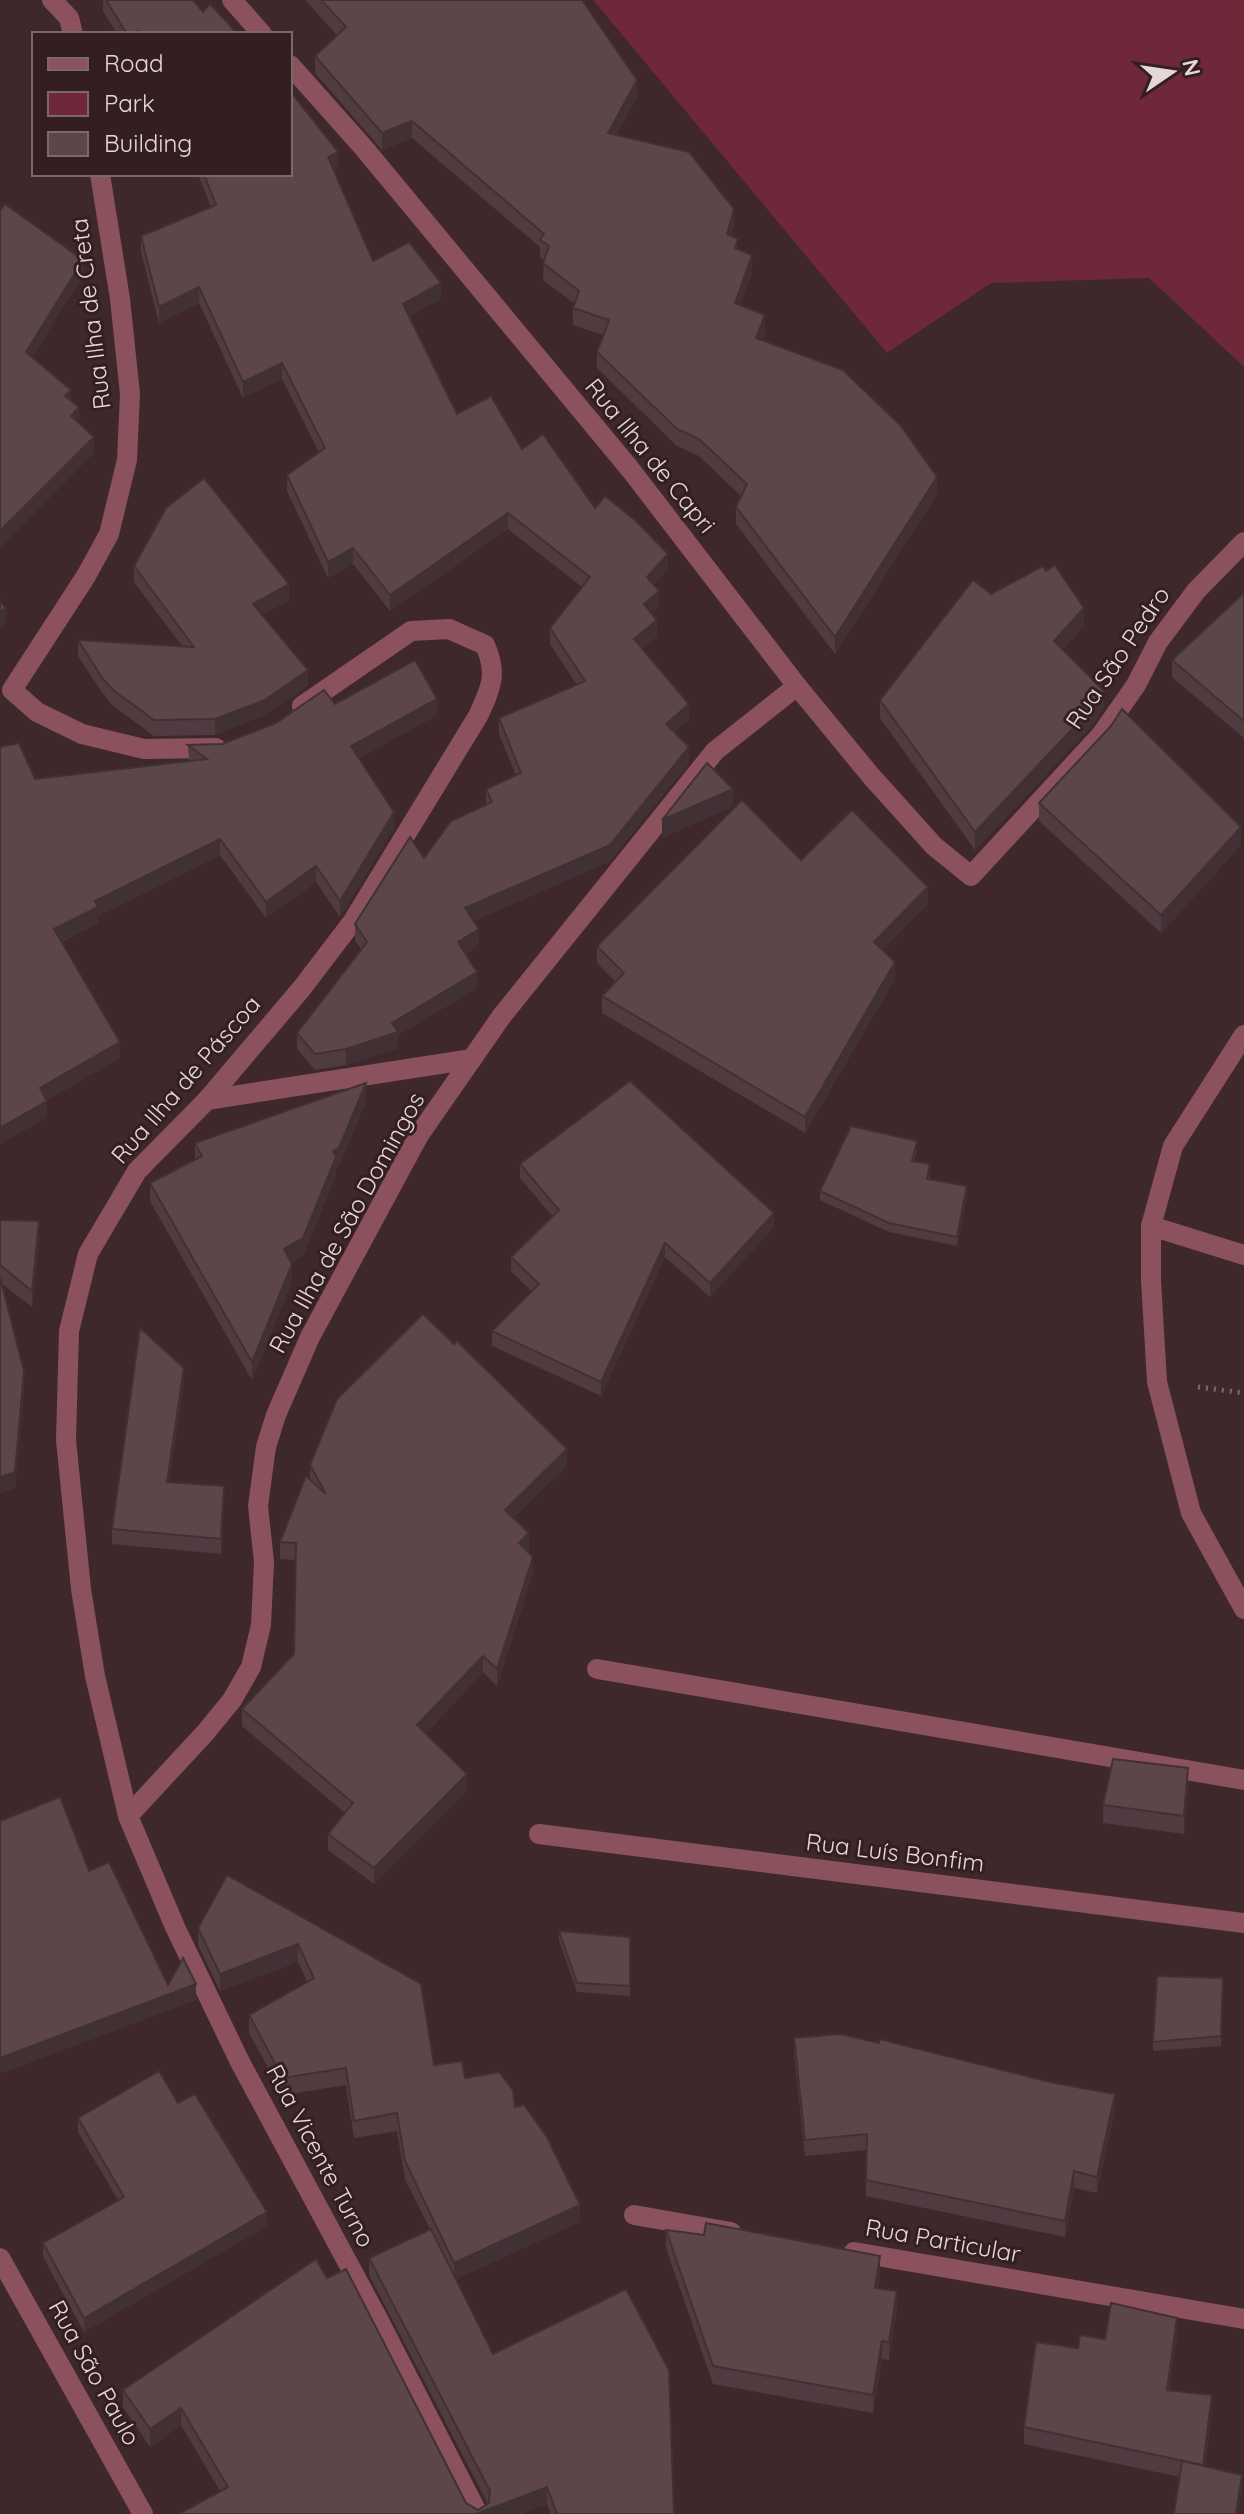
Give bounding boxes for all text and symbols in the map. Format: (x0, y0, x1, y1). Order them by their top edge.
legend (32, 32, 292, 176)
north arrow (1132, 32, 1212, 112)
text: Road (104, 48, 164, 78)
text: N (1176, 56, 1207, 79)
text: Park (104, 88, 155, 118)
text: Building (104, 128, 192, 158)
street label: Rua Ilha de Creta (63, 217, 117, 411)
street label: Rua Ilha de Capri (579, 372, 722, 539)
street label: Rua São Pedro (1059, 581, 1176, 734)
street label: Rua Ilha de Páscoa (104, 989, 266, 1170)
street label: Rua Ilha de São Domingos (262, 1087, 430, 1358)
street label: Rua Luís Bonfim (804, 1826, 986, 1878)
street label: Rua Vicente Turno (260, 2059, 382, 2252)
street label: Rua Particular (863, 2212, 1023, 2268)
street label: Rua São Paulo (43, 2295, 147, 2450)

